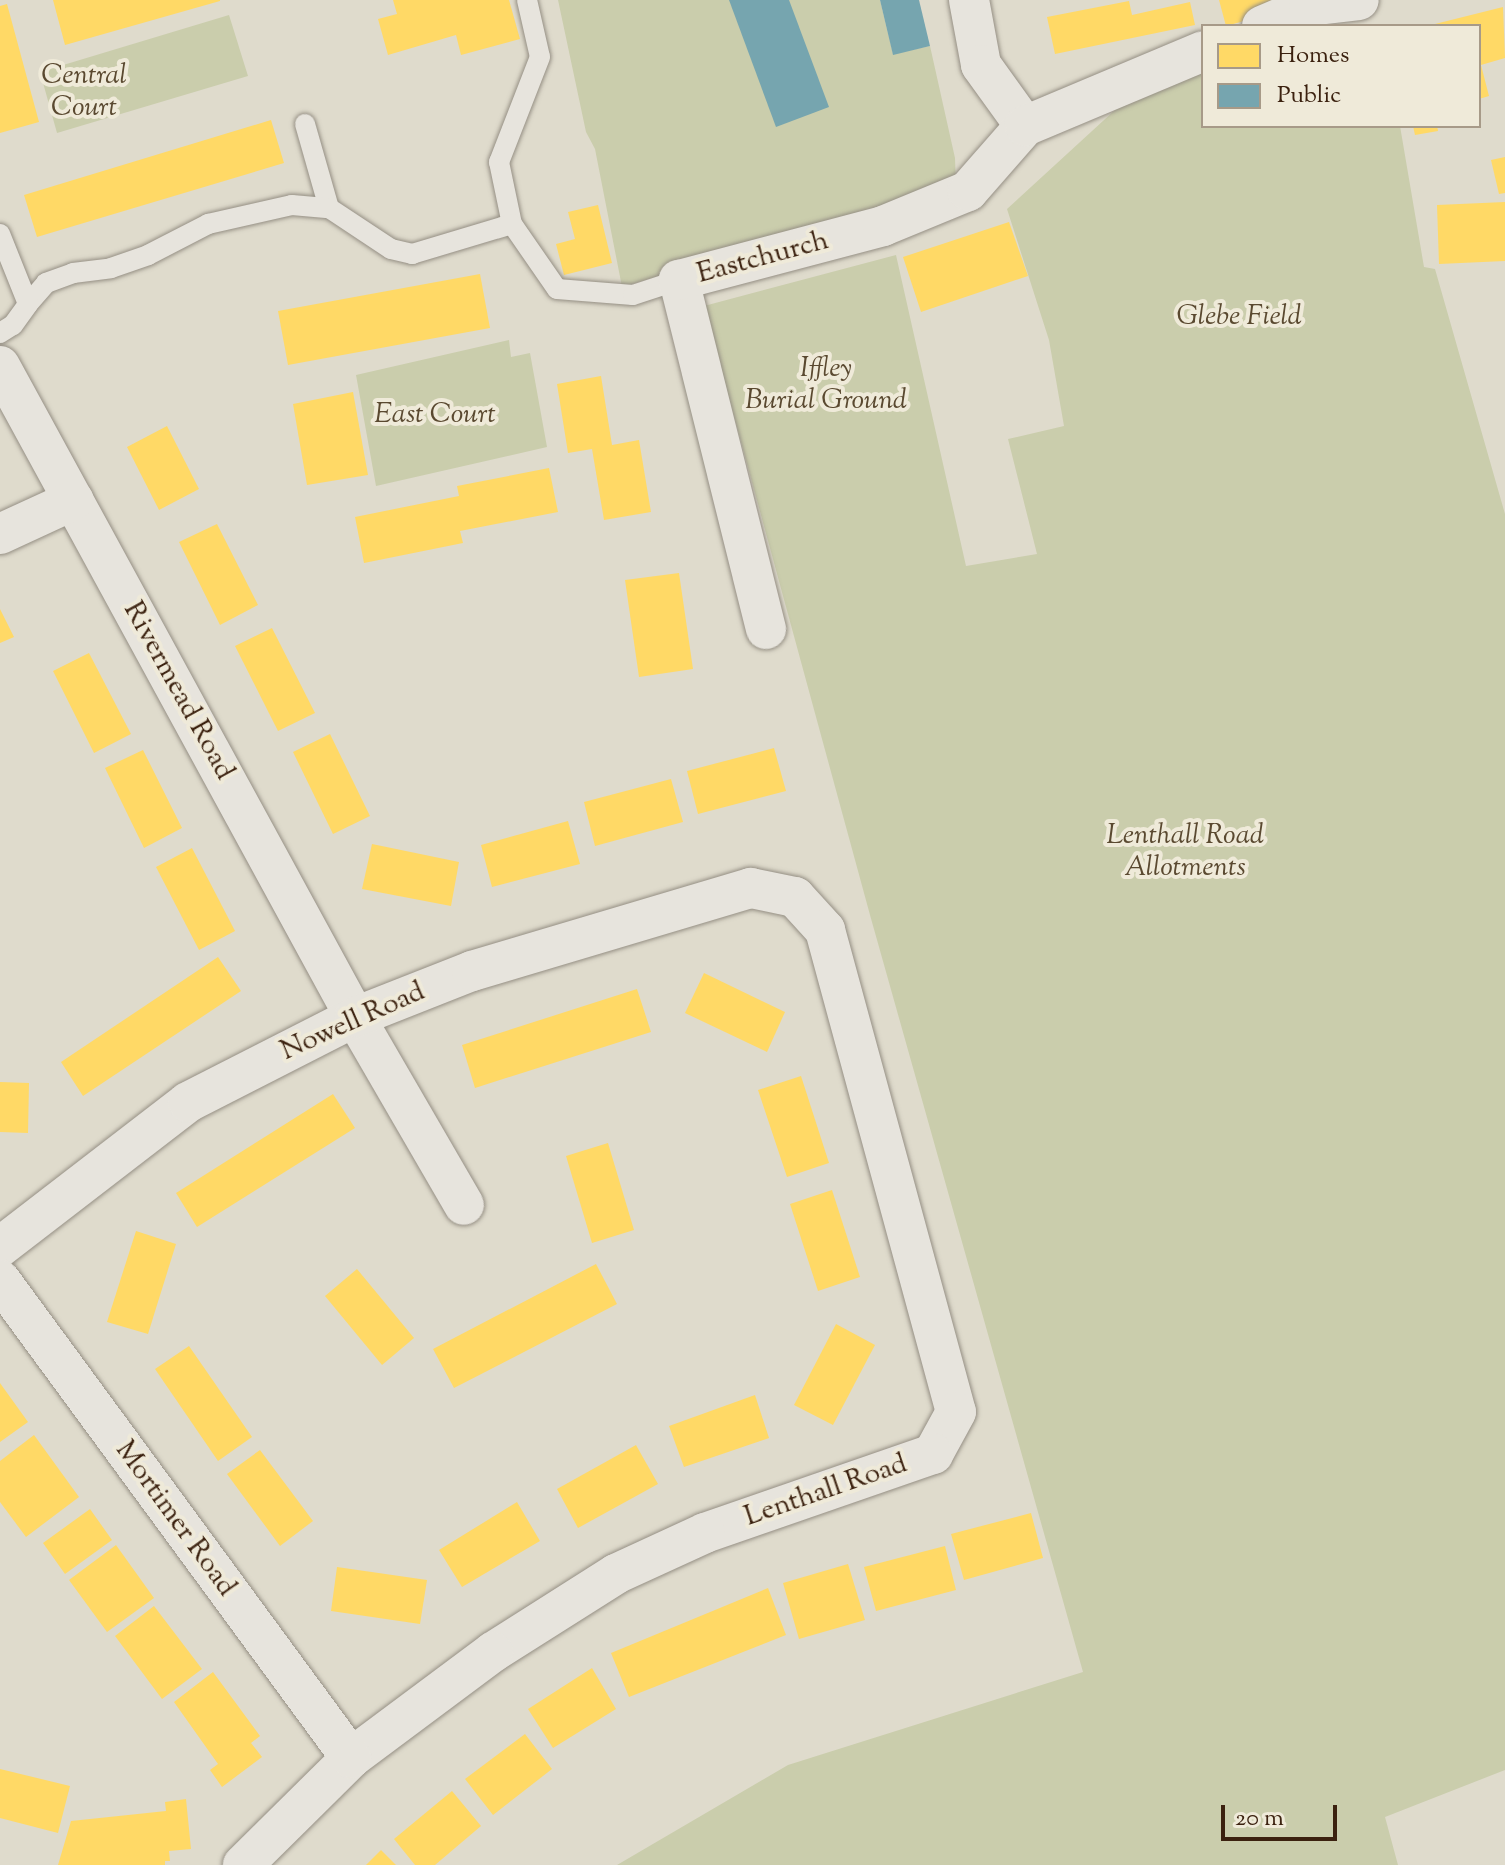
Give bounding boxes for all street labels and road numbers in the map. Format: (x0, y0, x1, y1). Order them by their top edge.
street label: Eastchurch (694, 224, 832, 292)
street label: Rivermead Road (115, 596, 241, 786)
street label: Nowell Road (276, 975, 430, 1069)
street label: Mortimer Road (107, 1435, 243, 1603)
street label: Lenthall Road (740, 1447, 912, 1535)

